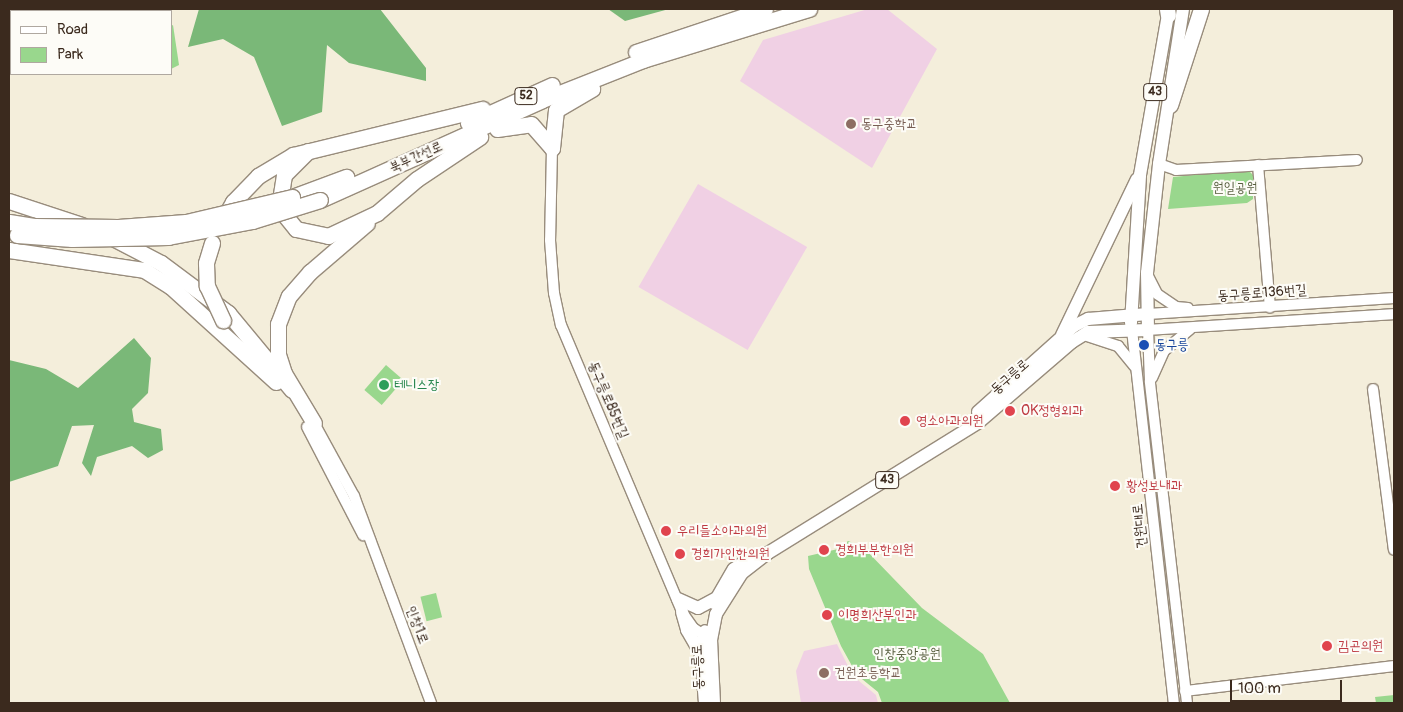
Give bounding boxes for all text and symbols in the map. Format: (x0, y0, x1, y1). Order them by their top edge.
legend (10, 10, 172, 75)
text: Road (57, 20, 88, 39)
text: Park (57, 45, 83, 64)
road number: 43 (1142, 82, 1168, 101)
road number: 52 (514, 86, 538, 105)
place label: 동구중학교 (861, 116, 917, 132)
marker: 동구중학교 (845, 118, 857, 130)
street label: 북부간선로 (387, 138, 445, 176)
park label: 원일공원 (1212, 180, 1258, 196)
street label: 동구릉로136번길 (1217, 282, 1307, 304)
place label: 동구릉 (1155, 337, 1189, 353)
marker: 동구릉 (1137, 338, 1151, 352)
street label: 동구릉로 (987, 356, 1033, 398)
street label: 동구릉로85번길 (584, 359, 632, 441)
place label: 테니스장 (394, 377, 439, 393)
marker: 테니스장 (378, 379, 390, 391)
place label: OK정형외과 (1021, 403, 1083, 419)
marker: OK정형외과 (1003, 404, 1017, 418)
place label: 영소아과의원 (916, 413, 984, 429)
marker: 영소아과의원 (898, 414, 912, 428)
road number: 43 (874, 470, 900, 490)
place label: 황성보내과 (1126, 478, 1182, 494)
marker: 황성보내과 (1108, 479, 1122, 493)
street label: 건원대로 (1129, 503, 1151, 549)
place label: 우리들소아과의원 (677, 523, 767, 539)
marker: 우리들소아과의원 (659, 524, 673, 538)
place label: 경희부부한의원 (835, 542, 914, 558)
marker: 경희부부한의원 (817, 543, 831, 557)
place label: 경희가인한의원 (691, 546, 770, 562)
marker: 경희가인한의원 (673, 547, 687, 561)
street label: 인창1로 (402, 604, 432, 646)
place label: 이명희산부인과 (838, 607, 917, 623)
marker: 이명희산부인과 (820, 608, 834, 622)
place label: 김곤의원 (1338, 638, 1383, 654)
marker: 김곤의원 (1320, 639, 1334, 653)
street label: 동구릉로 (689, 644, 707, 690)
park label: 인창중앙공원 (873, 646, 941, 662)
place label: 건원초등학교 (834, 665, 902, 681)
marker: 건원초등학교 (818, 667, 830, 679)
scale bar (1233, 670, 1346, 702)
text: 100 m (1238, 679, 1281, 698)

